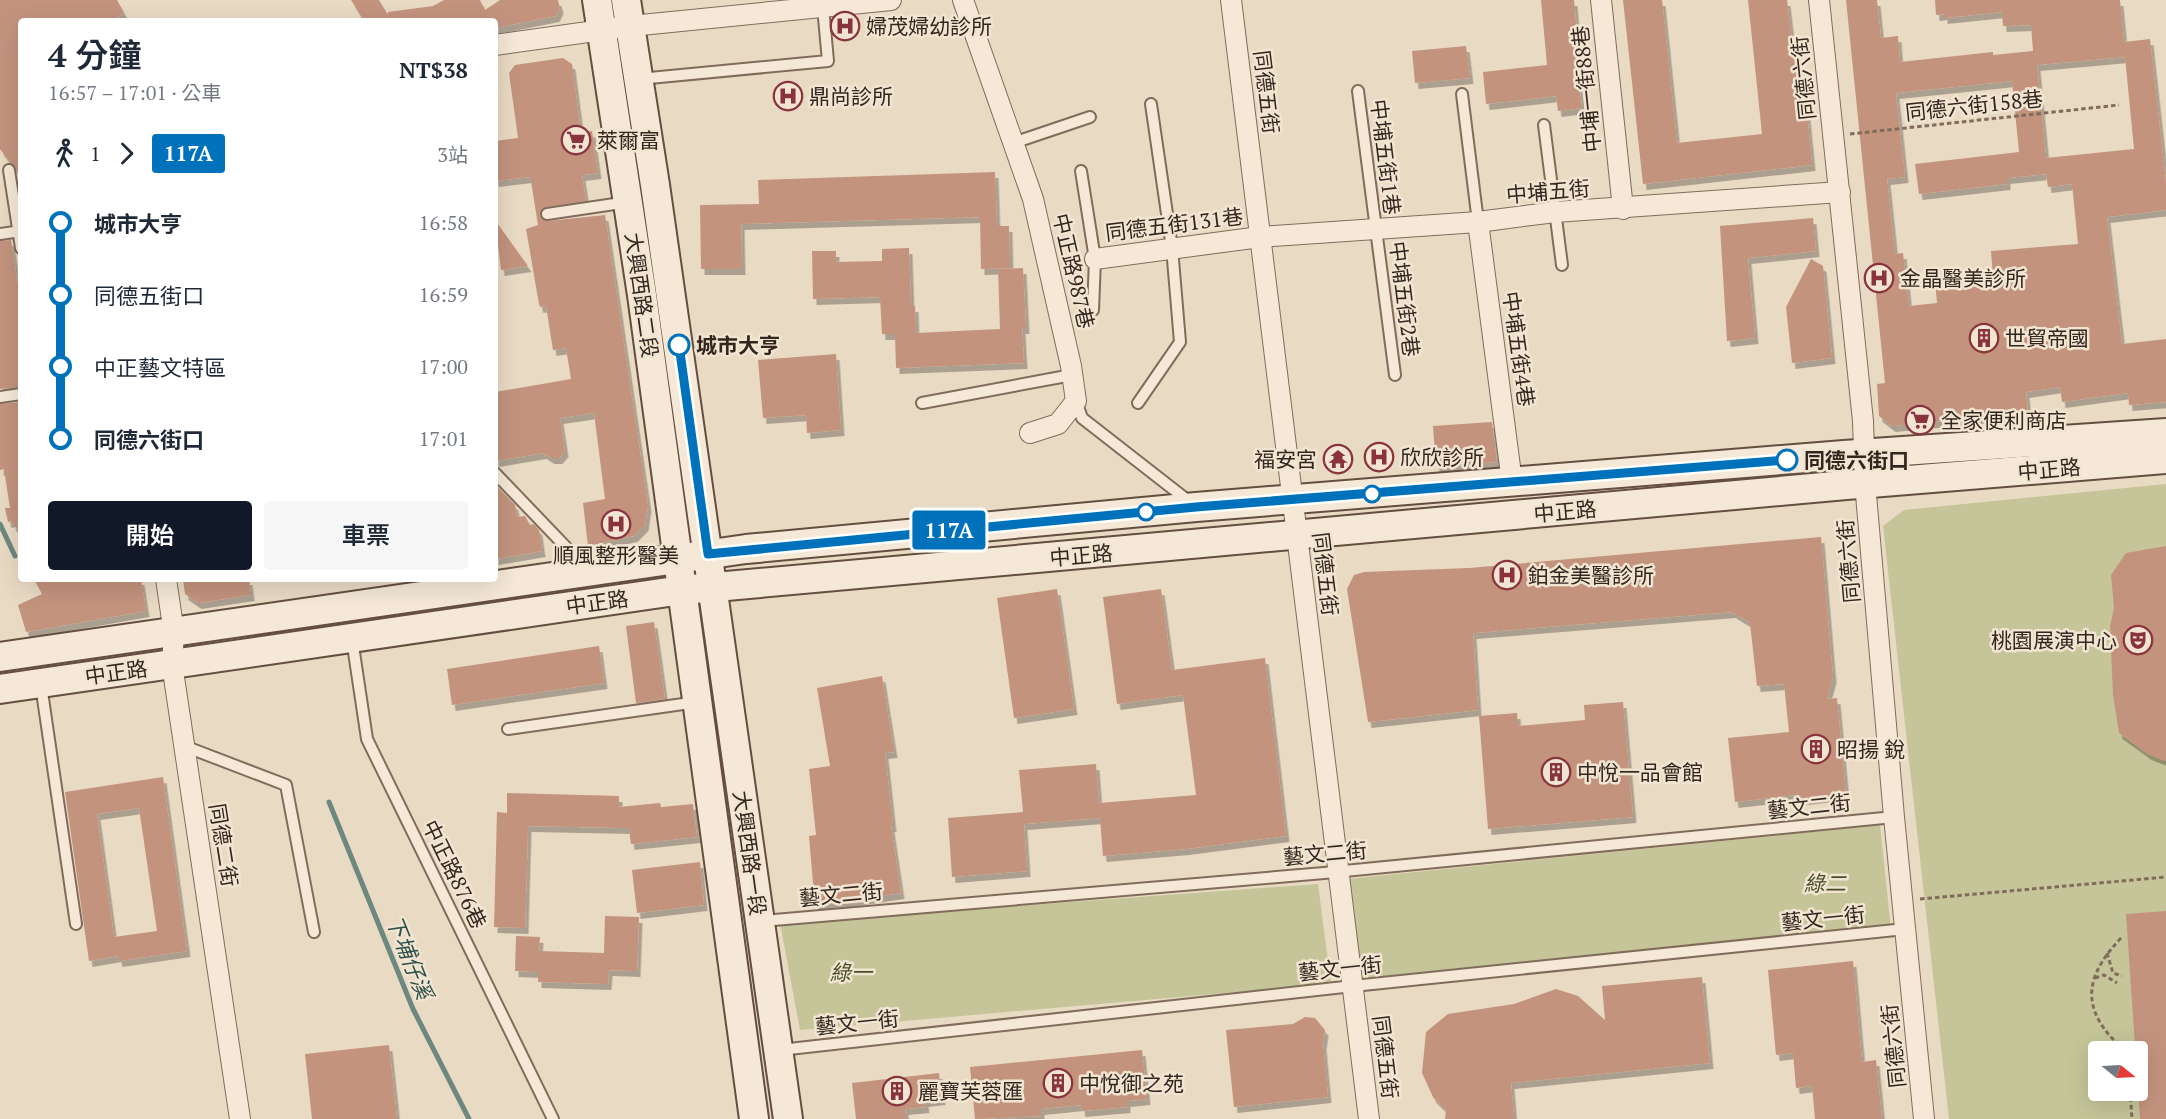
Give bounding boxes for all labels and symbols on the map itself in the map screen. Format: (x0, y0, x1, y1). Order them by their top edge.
hospital icon: 婦茂婦幼診所 (829, 10, 861, 42)
place label: 婦茂婦幼診所 (866, 12, 992, 40)
street label: 中埔一街88巷 (1565, 24, 1607, 154)
street label: 同德六街 (1785, 35, 1821, 121)
street label: 同德五街 (1248, 49, 1286, 135)
hospital icon: 鼎尚診所 (772, 80, 804, 112)
place label: 鼎尚診所 (809, 82, 893, 110)
street label: 同德六街158巷 (1904, 84, 2044, 126)
street label: 中埔五街1巷 (1365, 98, 1407, 216)
supermarket icon: 萊爾富 (560, 124, 592, 156)
place label: 萊爾富 (597, 126, 660, 154)
street label: 中埔五街 (1505, 173, 1591, 209)
street label: 同德五街131巷 (1104, 202, 1244, 246)
street label: 中正路987巷 (1047, 211, 1101, 331)
street label: 大興西路二段 (619, 231, 665, 359)
street label: 中埔五街2巷 (1384, 240, 1426, 358)
hospital icon: 金晶醫美診所 (1863, 262, 1895, 294)
place label: 金晶醫美診所 (1900, 264, 2026, 292)
street label: 中埔五街4巷 (1497, 290, 1541, 408)
building icon: 世貿帝國 (1968, 322, 2000, 354)
place label: 世貿帝國 (2005, 324, 2089, 352)
place label: 城市大亨 (696, 331, 780, 359)
marker: 城市大亨 (668, 334, 690, 356)
supermarket icon: 全家便利商店 (1904, 404, 1936, 436)
place label: 全家便利商店 (1941, 406, 2067, 434)
hospital icon: 欣欣診所 (1363, 441, 1395, 473)
temple icon: 福安宮 (1322, 443, 1354, 475)
place label: 欣欣診所 (1400, 443, 1484, 471)
place label: 福安宮 (1254, 445, 1317, 473)
place label: 同德六街口 (1804, 446, 1909, 474)
marker: 同德六街口 (1776, 449, 1798, 471)
street label: 中正路 (2016, 452, 2082, 486)
unlabelled marker (1363, 485, 1381, 503)
street label: 中正路 (1532, 494, 1598, 528)
unlabelled marker (1137, 503, 1155, 521)
hospital icon: 順風整形醫美 (600, 508, 632, 540)
line badge: 117A (907, 510, 991, 550)
street label: 同德六街 (1830, 518, 1866, 604)
street label: 同德五街 (1307, 531, 1345, 617)
street label: 中正路 (1048, 538, 1114, 572)
place label: 順風整形醫美 (553, 541, 679, 569)
hospital icon: 鉑金美醫診所 (1491, 559, 1523, 591)
place label: 鉑金美醫診所 (1528, 561, 1654, 589)
street label: 中正路 (564, 584, 630, 620)
theatre icon: 桃園展演中心 (2122, 624, 2154, 656)
place label: 桃園展演中心 (1991, 626, 2117, 654)
street label: 中正路 (83, 654, 149, 690)
building icon: 昭揚 銳 (1800, 733, 1832, 765)
place label: 昭揚 銳 (1837, 735, 1905, 763)
building icon: 中悅一品會館 (1540, 756, 1572, 788)
place label: 中悅一品會館 (1577, 758, 1703, 786)
street label: 藝文二街 (1766, 788, 1852, 824)
street label: 大興西路一段 (727, 789, 773, 917)
street label: 同德二街 (204, 801, 244, 889)
street label: 中正路876巷 (417, 815, 493, 933)
street label: 藝文二街 (1282, 835, 1368, 871)
park label: 綠二 (1804, 869, 1847, 897)
street label: 藝文二街 (798, 876, 884, 912)
street label: 藝文一街 (1780, 900, 1866, 936)
water label: 下埔仔溪 (380, 911, 441, 1006)
street label: 藝文一街 (1297, 950, 1383, 986)
park label: 綠一 (830, 958, 874, 986)
street label: 同德六街 (1875, 1003, 1911, 1089)
street label: 藝文一街 (814, 1004, 900, 1040)
street label: 同德五街 (1367, 1014, 1405, 1100)
north arrow (2088, 1041, 2148, 1101)
building icon: 中悅御之苑 (1042, 1067, 1074, 1099)
place label: 中悅御之苑 (1079, 1069, 1184, 1097)
building icon: 麗寶芙蓉匯 (881, 1075, 913, 1107)
place label: 麗寶芙蓉匯 (918, 1077, 1023, 1105)

